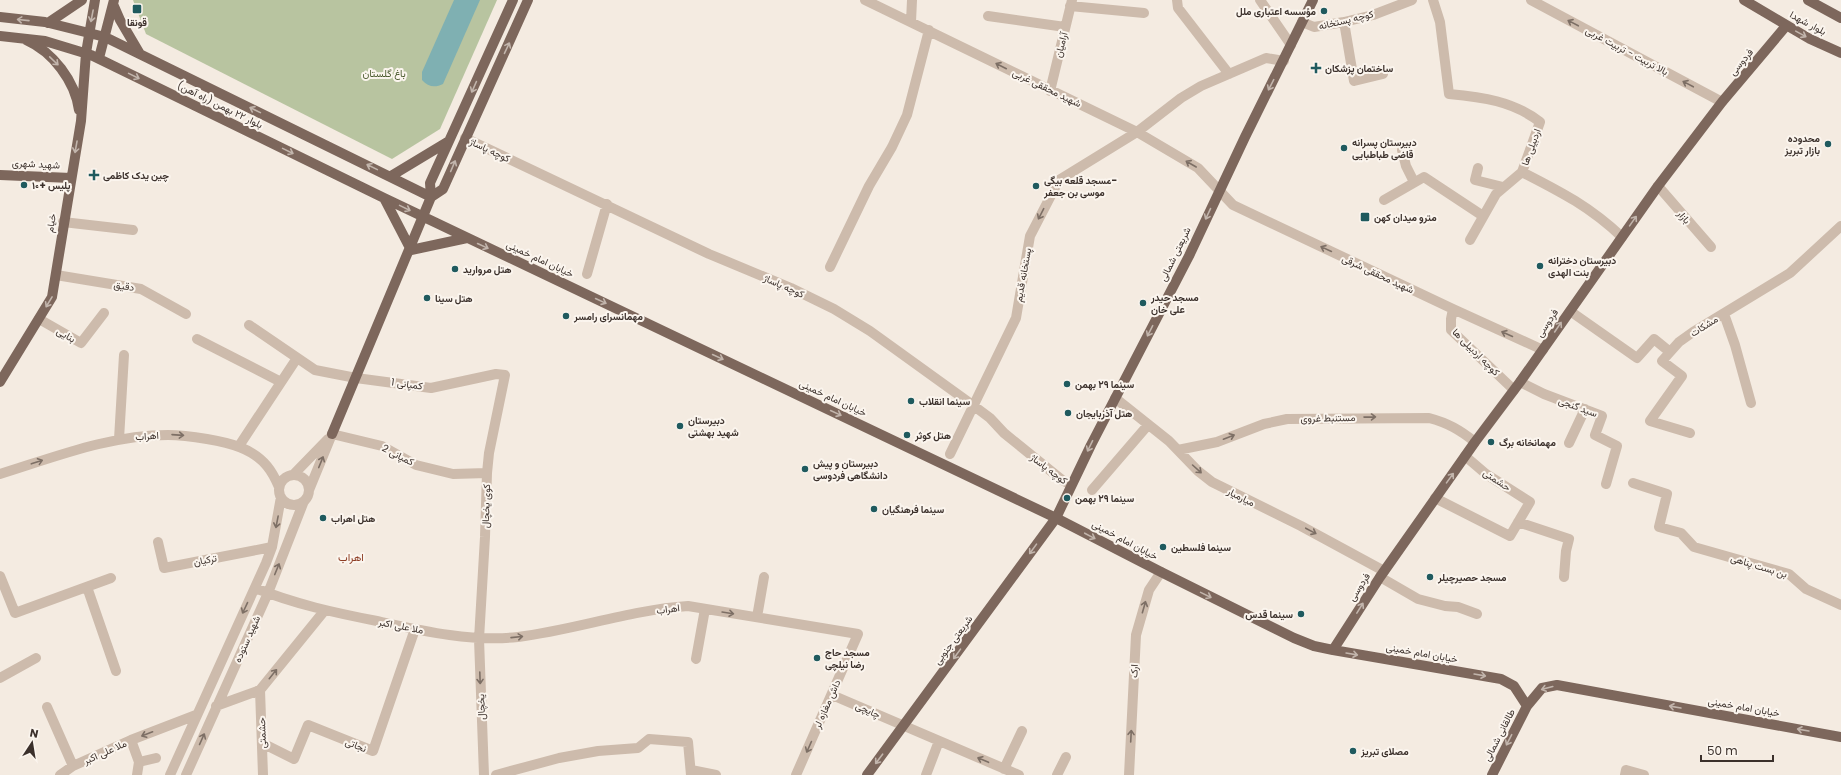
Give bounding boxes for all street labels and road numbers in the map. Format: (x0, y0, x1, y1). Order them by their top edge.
street label: کوچه پستخانه (1317, 6, 1376, 34)
street label: بلوار شهدا (1787, 7, 1829, 39)
street label: بالا تربیت - تربیت غربی (1583, 23, 1671, 79)
street label: آرامیان (1051, 30, 1072, 59)
street label: فردوسی (1725, 45, 1757, 79)
street label: شهید محققی غربی (1010, 65, 1084, 111)
street label: بلوار ۲۲ بهمن (راه آهن) (175, 78, 265, 132)
street label: اردبیلی ها (1517, 126, 1545, 168)
street label: کوچه پاساژ (466, 134, 513, 166)
street label: شهید شهری (11, 155, 61, 173)
street label: بازار (1673, 206, 1694, 227)
street label: خیام (42, 212, 60, 234)
street label: شریعتی شمالی (1155, 224, 1195, 284)
street label: خیابان امام خمینی (504, 237, 576, 281)
street label: پستخانه قدیم (1011, 247, 1035, 303)
street label: شهید محققی شرقی (1340, 251, 1417, 297)
street label: کوچه پاساژ (760, 270, 807, 302)
street label: دقیق (113, 277, 136, 295)
street label: فردوسی (1532, 305, 1562, 340)
street label: مشکات (1687, 312, 1721, 340)
street label: بنایی (54, 324, 78, 346)
street label: کوچه اردبیلی ها (1449, 325, 1504, 380)
street label: کمپانی 1 (390, 374, 424, 394)
street label: خیابان امام خمینی (797, 376, 869, 420)
street label: سید گنجی (1556, 393, 1600, 421)
street label: مستنبط غروی (1300, 410, 1356, 426)
street label: اهراب (135, 428, 159, 444)
street label: کمپانی 2 (379, 441, 417, 470)
street label: کوچه پاساژ (1026, 449, 1071, 488)
street label: حشمتی (1480, 465, 1514, 495)
street label: کوی یخچال (478, 483, 494, 528)
street label: میارمیار (1224, 483, 1257, 510)
street label: خیابان امام خمینی (1089, 516, 1161, 564)
street label: ترکیان (192, 550, 218, 570)
street label: بن بست پناهی (1729, 550, 1789, 582)
street label: فردوسی (1344, 569, 1374, 604)
street label: اهراب (655, 600, 681, 618)
street label: شریعتی جنوبی (930, 612, 976, 668)
street label: شهید ستوده (230, 613, 264, 665)
street label: ملا علی اکبر (376, 614, 425, 638)
street label: خیابان امام خمینی (1385, 639, 1459, 667)
street label: ارک (1126, 664, 1142, 678)
street label: داش مغازه لر (809, 677, 845, 732)
street label: خیابان امام خمینی (1707, 693, 1781, 721)
street label: یخچال (473, 694, 489, 720)
street label: چایچی (853, 698, 883, 722)
street label: طالقانی شمالی (1479, 706, 1519, 764)
street label: حشمتی (254, 717, 270, 749)
street label: نجاتی (343, 734, 369, 756)
street label: ملا علی اکبر (80, 736, 129, 769)

